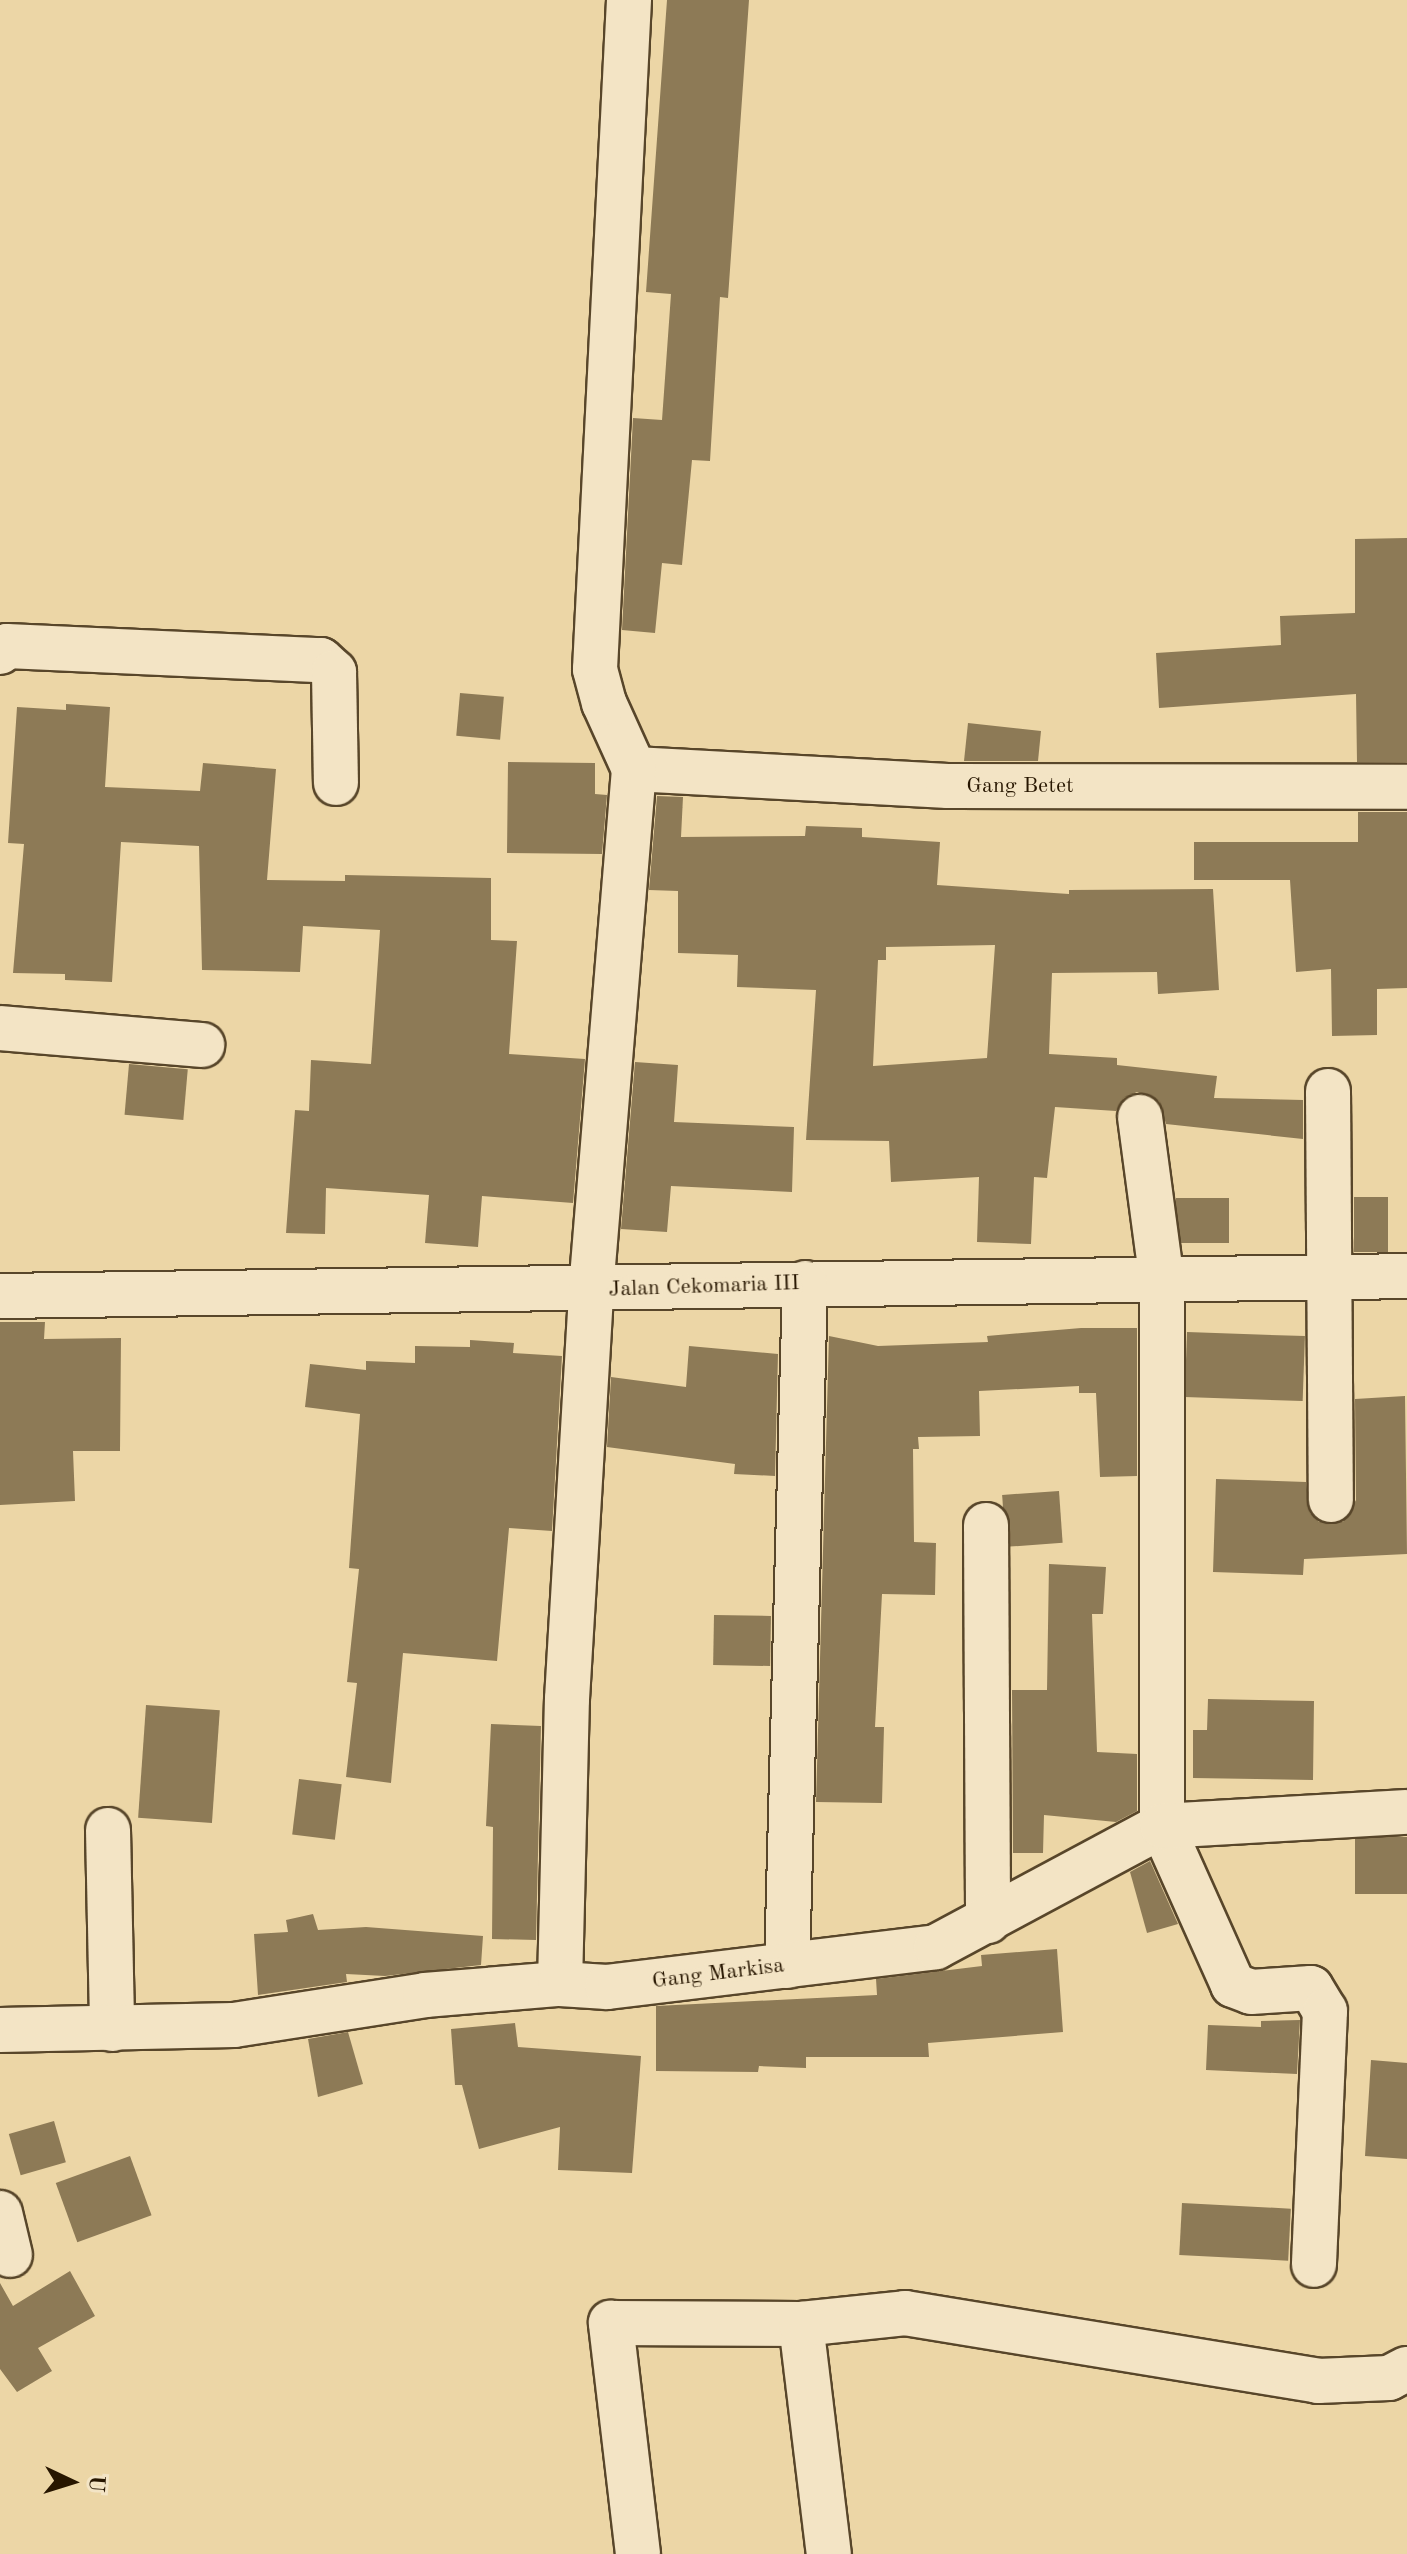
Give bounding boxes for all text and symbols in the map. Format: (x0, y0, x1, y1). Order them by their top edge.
street label: Gang Betet (966, 774, 1074, 800)
street label: Jalan Cekomaria III (608, 1270, 800, 1304)
street label: Gang Markisa (651, 1953, 785, 1995)
north arrow (32, 2442, 112, 2522)
text: U (84, 2474, 108, 2493)

